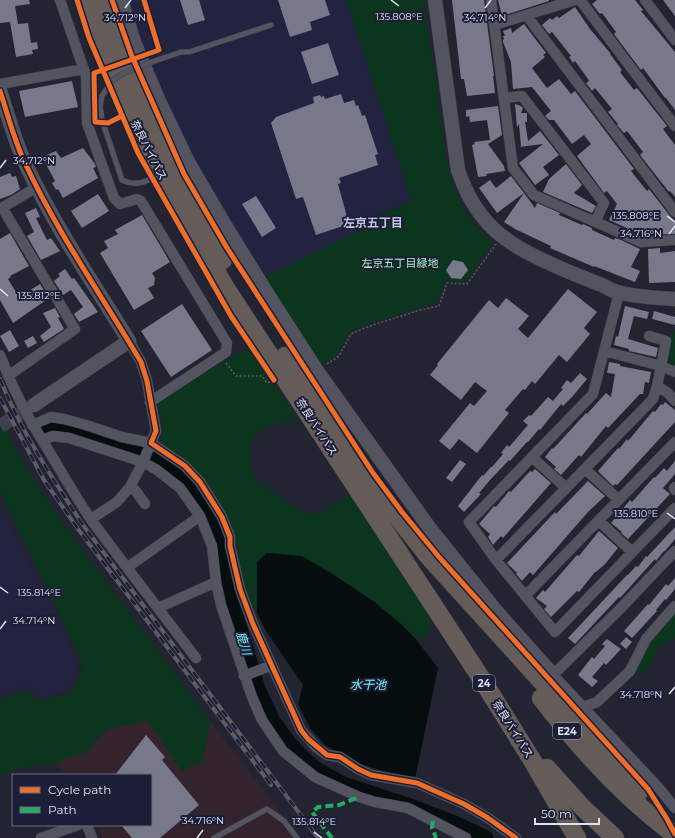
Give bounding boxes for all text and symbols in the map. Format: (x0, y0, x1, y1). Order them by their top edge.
text: 135.808°E (375, 10, 423, 23)
text: 34.712°N (104, 11, 146, 24)
text: 34.714°N (464, 11, 506, 24)
street label: 奈良バイパス (128, 118, 170, 182)
text: 34.712°N (13, 154, 55, 167)
text: 135.808°E (612, 209, 660, 222)
district label: 左京五丁目 (343, 215, 403, 230)
text: 34.716°N (620, 227, 662, 240)
park label: 左京五丁目緑地 (362, 256, 439, 270)
text: 135.812°E (17, 289, 61, 302)
street label: 奈良バイパス (293, 396, 341, 458)
text: 135.810°E (614, 507, 659, 520)
text: 135.814°E (17, 586, 61, 599)
text: 34.714°N (13, 614, 55, 627)
water label: 鹿川 (233, 629, 255, 659)
road number: 24 (473, 675, 495, 691)
water label: 水干池 (350, 677, 387, 692)
text: 34.718°N (620, 688, 662, 701)
street label: 奈良バイパス (490, 697, 536, 761)
road number: E24 (553, 723, 581, 739)
legend (12, 774, 152, 826)
text: Cycle path (48, 782, 111, 797)
scale bar (535, 800, 599, 826)
text: Path (48, 802, 77, 817)
text: 50 m (541, 806, 572, 821)
text: 34.716°N (182, 814, 224, 827)
text: 135.814°E (292, 815, 336, 828)

